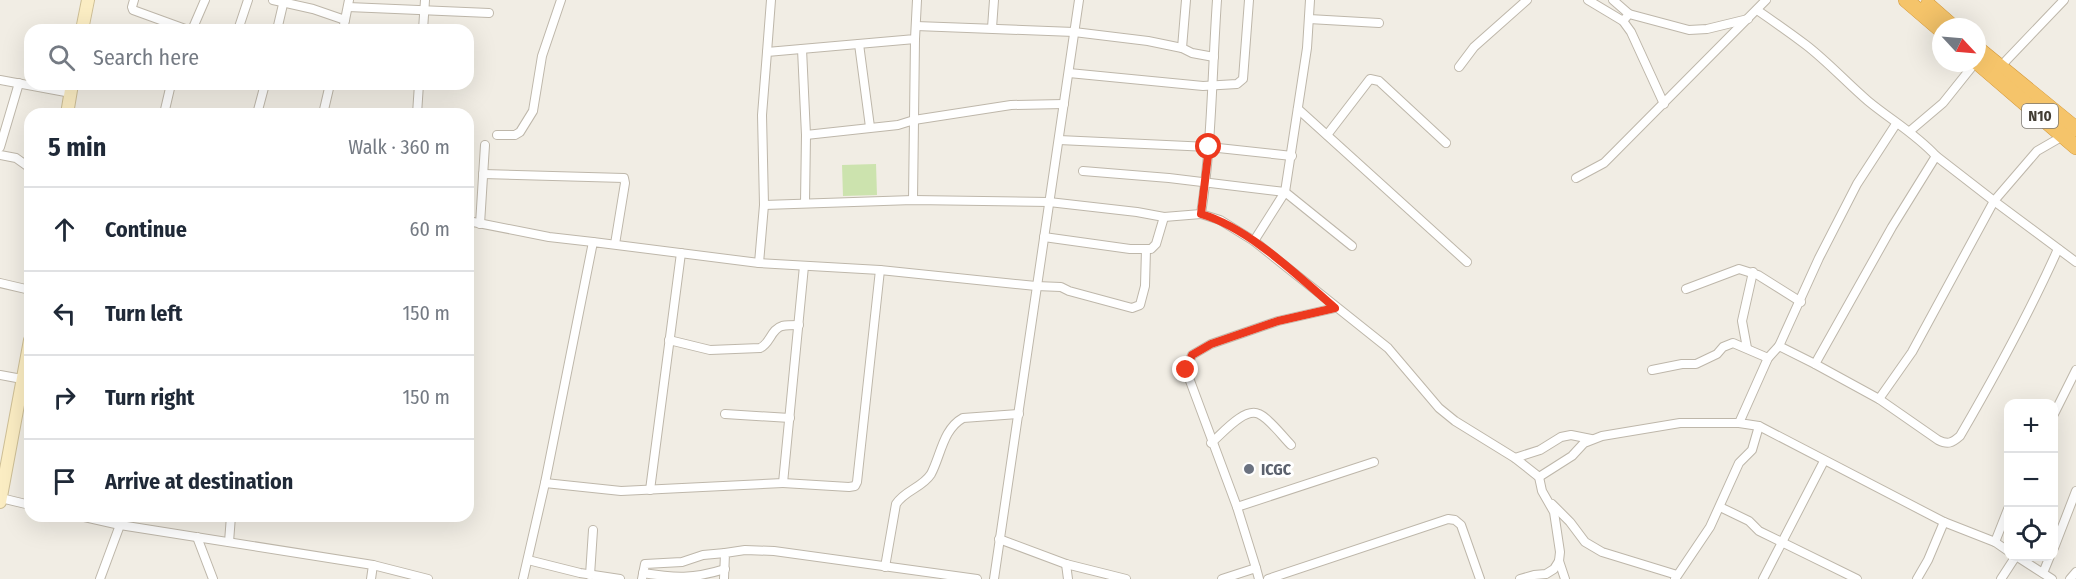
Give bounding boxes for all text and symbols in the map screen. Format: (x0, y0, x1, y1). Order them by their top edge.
north arrow (1932, 18, 1986, 72)
search box (24, 24, 474, 90)
icon: search (45, 41, 78, 74)
text: Search here (93, 44, 199, 71)
road number: N10 (2022, 104, 2058, 128)
text: 5 min (48, 132, 106, 163)
route start (1195, 133, 1221, 159)
text: Walk · 360 m (348, 135, 450, 159)
icon: ahead (48, 213, 81, 246)
text: Continue (105, 216, 187, 243)
text: 60 m (410, 217, 450, 241)
icon: left (48, 297, 81, 330)
text: Turn left (105, 300, 183, 327)
text: 150 m (403, 301, 450, 325)
route end (1172, 356, 1198, 382)
icon: right (48, 381, 81, 414)
text: Turn right (105, 384, 194, 411)
text: 150 m (403, 385, 450, 409)
map controls (2004, 399, 2058, 561)
button: + (2004, 399, 2058, 453)
button: − (2004, 453, 2058, 507)
place label: ICGC (1261, 460, 1292, 479)
marker: ICGC (1242, 462, 1256, 476)
icon: arrive (48, 465, 81, 498)
text: Arrive at destination (105, 468, 293, 495)
button: locate (2004, 507, 2058, 561)

